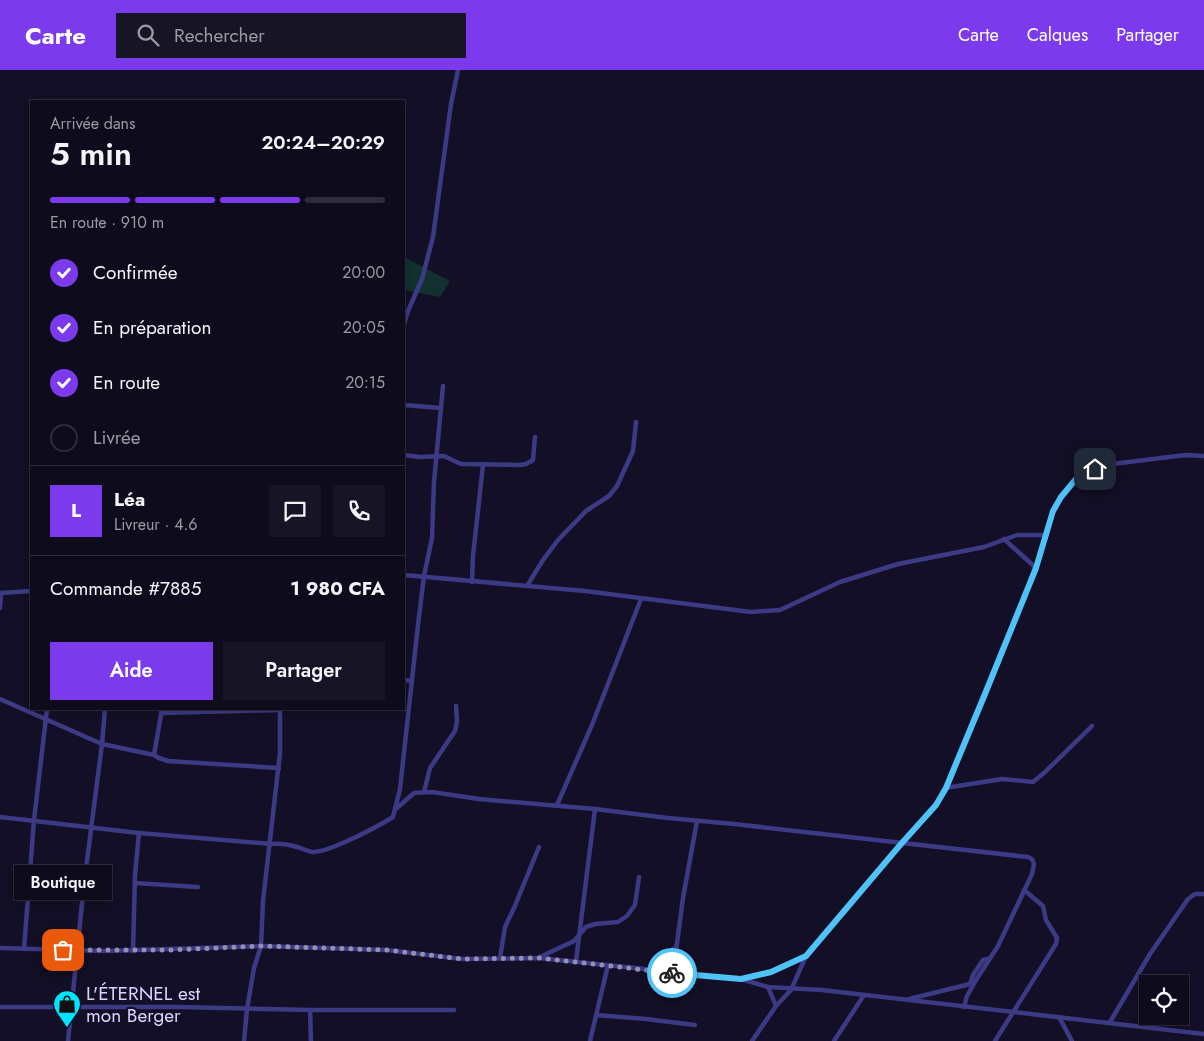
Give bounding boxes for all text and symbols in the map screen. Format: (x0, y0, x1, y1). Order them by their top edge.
search box (116, 13, 466, 58)
text: Carte (25, 18, 86, 53)
icon: search (134, 21, 162, 49)
text: Rechercher (174, 22, 265, 49)
text: Carte (958, 22, 999, 48)
text: Calques (1027, 22, 1088, 48)
text: Partager (1116, 22, 1179, 48)
text: Arrivée dans (50, 112, 135, 135)
text: 20:24–20:29 (261, 129, 385, 156)
text: 5 min (50, 131, 132, 177)
text: En route · 910 m (50, 211, 164, 234)
icon: check (50, 259, 78, 287)
text: Confirmée (93, 259, 178, 286)
text: 20:00 (342, 261, 385, 284)
icon: check (50, 314, 78, 342)
text: En préparation (93, 314, 211, 341)
text: 20:05 (343, 316, 385, 339)
icon: check (50, 369, 78, 397)
text: En route (93, 369, 160, 396)
text: 20:15 (345, 371, 385, 394)
text: Livrée (93, 424, 141, 451)
pin (1074, 448, 1116, 490)
icon: home (1081, 455, 1109, 483)
button: chat (269, 485, 321, 537)
button: phone (333, 485, 385, 537)
text: Léa (114, 486, 145, 513)
text: L (71, 497, 81, 524)
text: Livreur · 4.6 (114, 513, 198, 536)
text: Commande #7885 (50, 575, 201, 602)
text: 1 980 CFA (290, 575, 385, 602)
button: Aide (50, 642, 213, 700)
button: Partager (223, 642, 385, 700)
callout: Boutique (14, 865, 112, 900)
text: Boutique (31, 871, 95, 894)
pin (42, 929, 84, 971)
icon: bag (49, 936, 77, 964)
courier (647, 948, 697, 998)
icon: bike (658, 959, 686, 987)
map controls (1139, 975, 1189, 1025)
button: locate (1139, 975, 1189, 1025)
place label: L'ÉTERNEL est mon Berger (86, 980, 200, 1029)
shop icon: L'ÉTERNEL est mon Berger (52, 989, 82, 1028)

